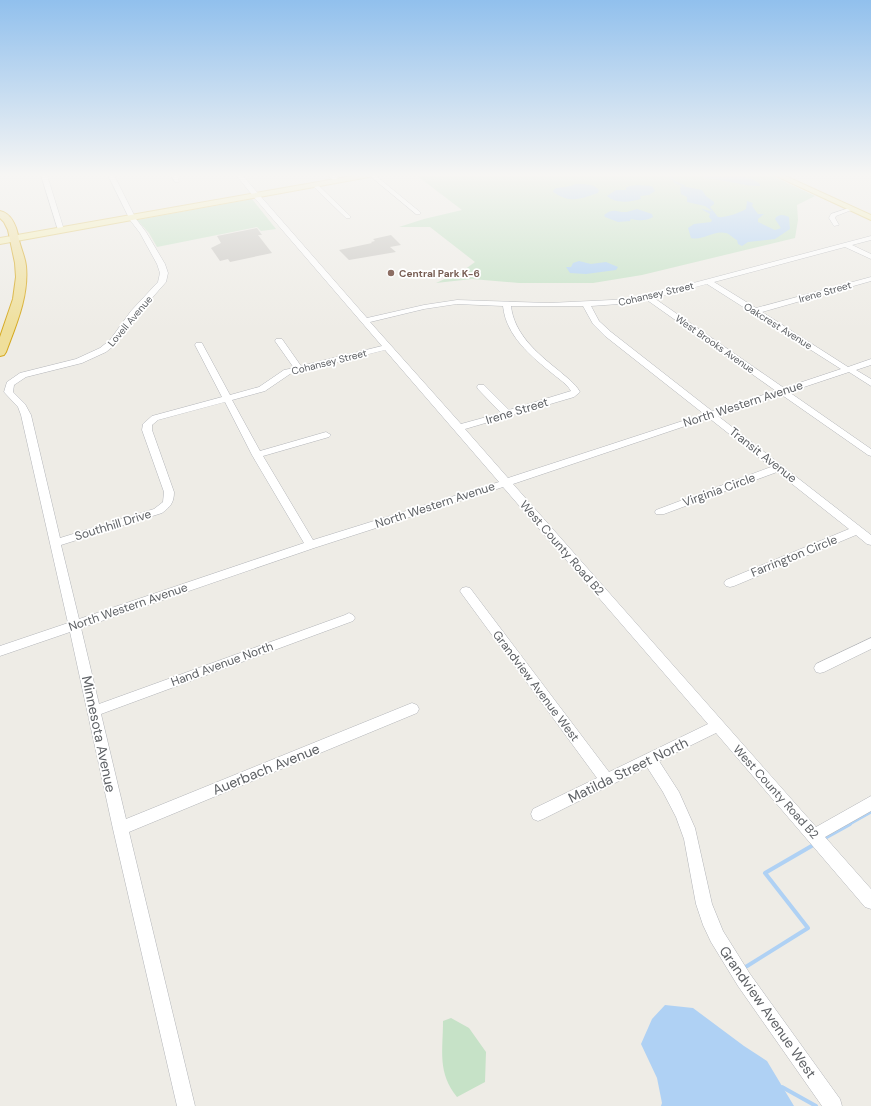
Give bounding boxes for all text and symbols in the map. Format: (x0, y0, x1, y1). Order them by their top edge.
place label: Central Park K-6 (399, 267, 480, 280)
marker: Central Park K-6 (386, 268, 396, 278)
street label: Irene Street (797, 278, 853, 306)
street label: Cohansey Street (617, 279, 695, 309)
street label: Lovell Avenue (105, 293, 155, 349)
street label: Oakcrest Avenue (741, 300, 815, 352)
street label: West Brooks Avenue (673, 312, 758, 376)
street label: Cohansey Street (290, 346, 368, 378)
street label: North Western Avenue (681, 377, 805, 431)
street label: Irene Street (484, 394, 551, 428)
street label: Transit Avenue (726, 424, 800, 486)
street label: Virginia Circle (680, 469, 758, 511)
street label: North Western Avenue (373, 478, 497, 532)
street label: West County Road B2 (516, 497, 608, 599)
street label: Southhill Drive (73, 506, 153, 544)
street label: Farrington Circle (749, 531, 840, 581)
street label: North Western Avenue (66, 579, 190, 635)
street label: Grandview Avenue West (489, 627, 583, 745)
street label: Hand Avenue North (169, 638, 275, 690)
street label: Minnesota Avenue (78, 674, 120, 794)
street label: Matilda Street North (565, 733, 691, 807)
street label: Auerbach Avenue (210, 739, 322, 799)
street label: West County Road B2 (730, 742, 822, 842)
street label: Grandview Avenue West (716, 942, 820, 1082)

